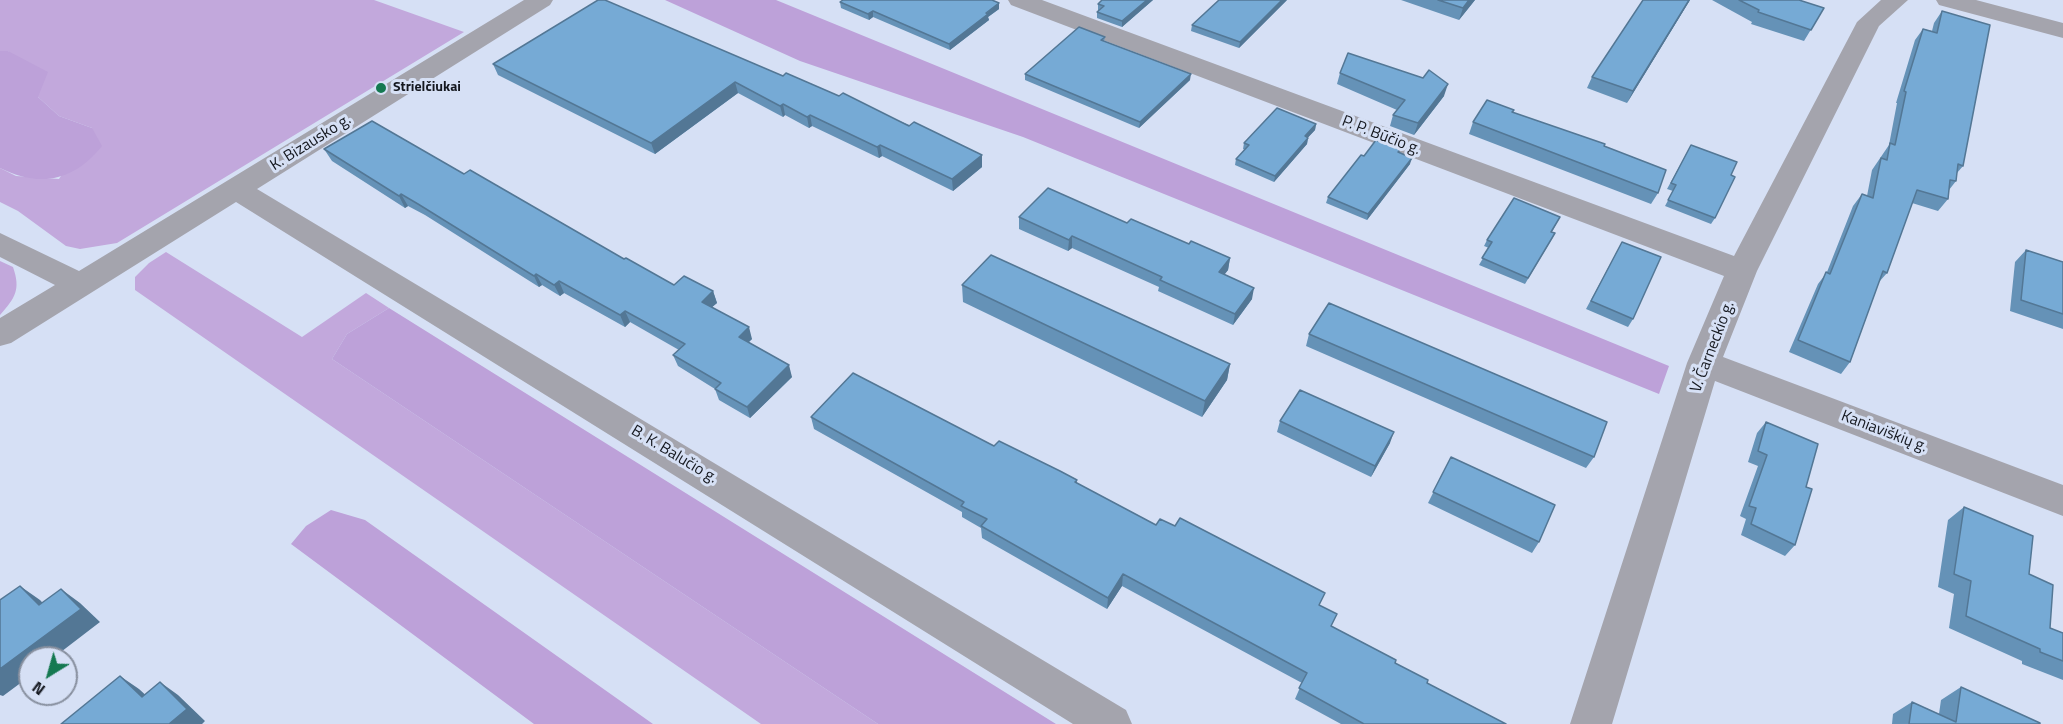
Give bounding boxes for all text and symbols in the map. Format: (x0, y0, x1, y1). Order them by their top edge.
place label: Strielčiukai (393, 80, 461, 96)
marker: Strielčiukai (374, 81, 388, 95)
street label: K. Bizausko g. (267, 111, 355, 175)
street label: P. P. Būčio g. (1339, 112, 1423, 160)
street label: V. Čarneckio g. (1687, 299, 1739, 395)
street label: Kaniaviškių g. (1838, 407, 1930, 457)
street label: B. K. Balučio g. (627, 422, 721, 488)
north arrow (18, 646, 78, 706)
text: N (27, 676, 50, 702)

